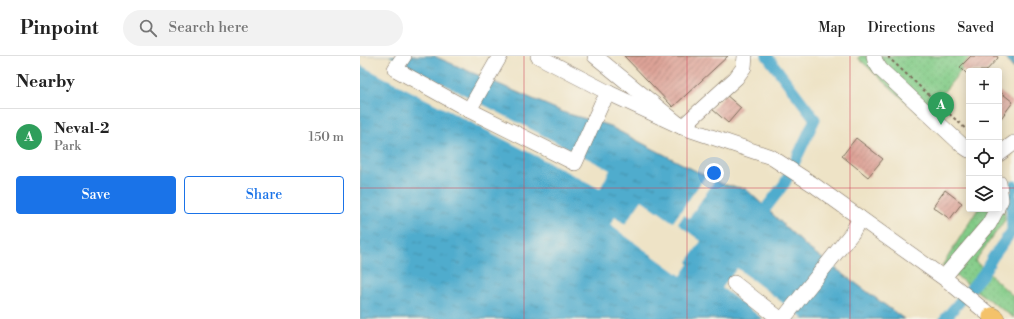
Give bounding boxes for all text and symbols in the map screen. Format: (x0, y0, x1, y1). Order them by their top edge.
search box (123, 10, 403, 46)
text: Pinpoint (20, 16, 99, 40)
icon: search (137, 17, 159, 39)
text: Search here (169, 18, 249, 37)
text: Map (818, 19, 846, 37)
text: Directions (868, 19, 935, 37)
text: Saved (957, 19, 994, 37)
map controls (966, 68, 1002, 212)
button: + (966, 68, 1002, 104)
text: Nearby (16, 71, 75, 93)
pin: A (928, 92, 954, 125)
button: − (966, 104, 1002, 140)
text: Neval-2 (54, 119, 109, 138)
text: A (24, 129, 34, 145)
text: 150 m (309, 129, 344, 145)
text: Park (54, 138, 81, 154)
button: locate (966, 140, 1002, 176)
your location (704, 163, 724, 183)
button: Save (16, 176, 176, 214)
button: Share (184, 176, 344, 214)
button: layers (966, 176, 1002, 212)

